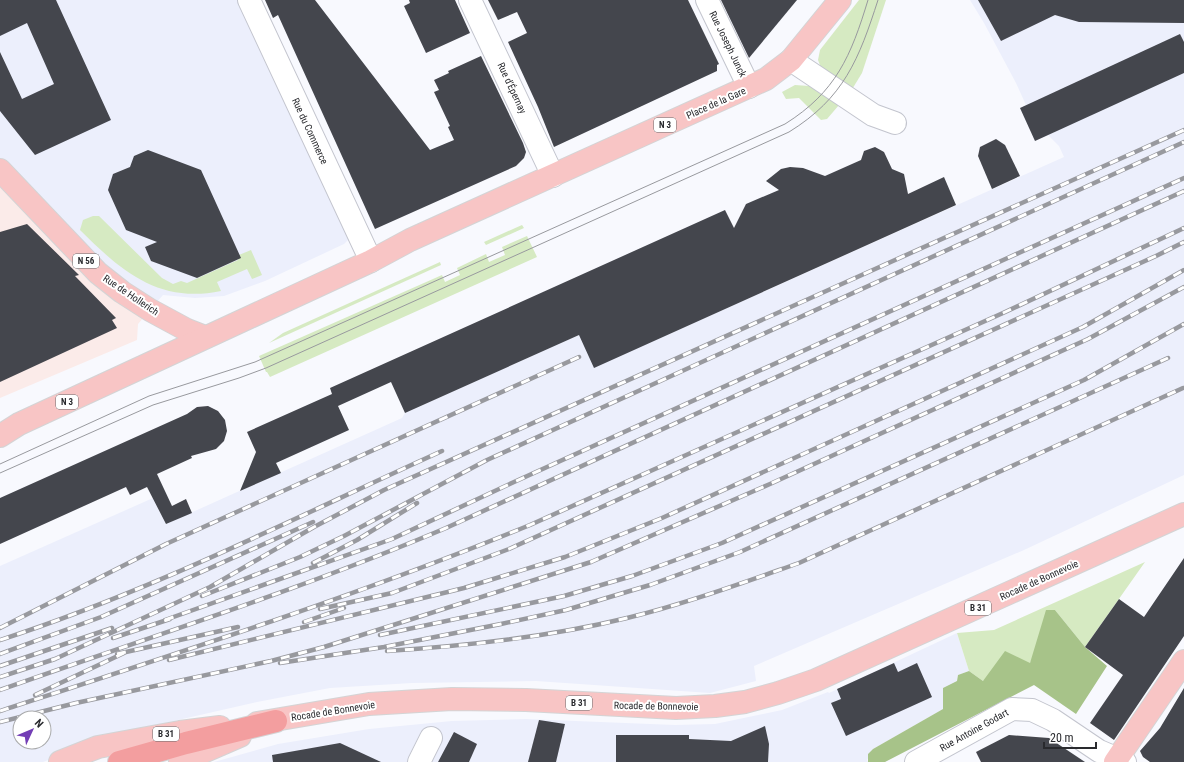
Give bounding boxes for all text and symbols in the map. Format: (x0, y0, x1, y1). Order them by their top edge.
street label: Rue Joseph Junck (707, 9, 749, 79)
street label: Rue d'Épernay (495, 60, 530, 115)
street label: Place de la Gare (685, 85, 748, 121)
street label: Rue du Commerce (290, 96, 330, 166)
road number: N 3 (654, 118, 676, 132)
road number: N 56 (73, 254, 99, 268)
street label: Rue de Hollerich (101, 272, 161, 318)
road number: N 3 (56, 395, 78, 409)
street label: Rocade de Bonnevoie (998, 558, 1080, 602)
road number: B 31 (965, 601, 991, 615)
road number: B 31 (566, 696, 592, 710)
street label: Rocade de Bonnevoie (290, 699, 376, 723)
street label: Rocade de Bonnevoie (614, 700, 699, 712)
street label: Rue Antoine Godart (938, 707, 1010, 753)
north arrow (12, 710, 52, 750)
text: N (32, 716, 46, 731)
scale bar (1044, 724, 1096, 750)
road number: B 31 (153, 727, 179, 741)
text: 20 m (1050, 731, 1074, 745)

